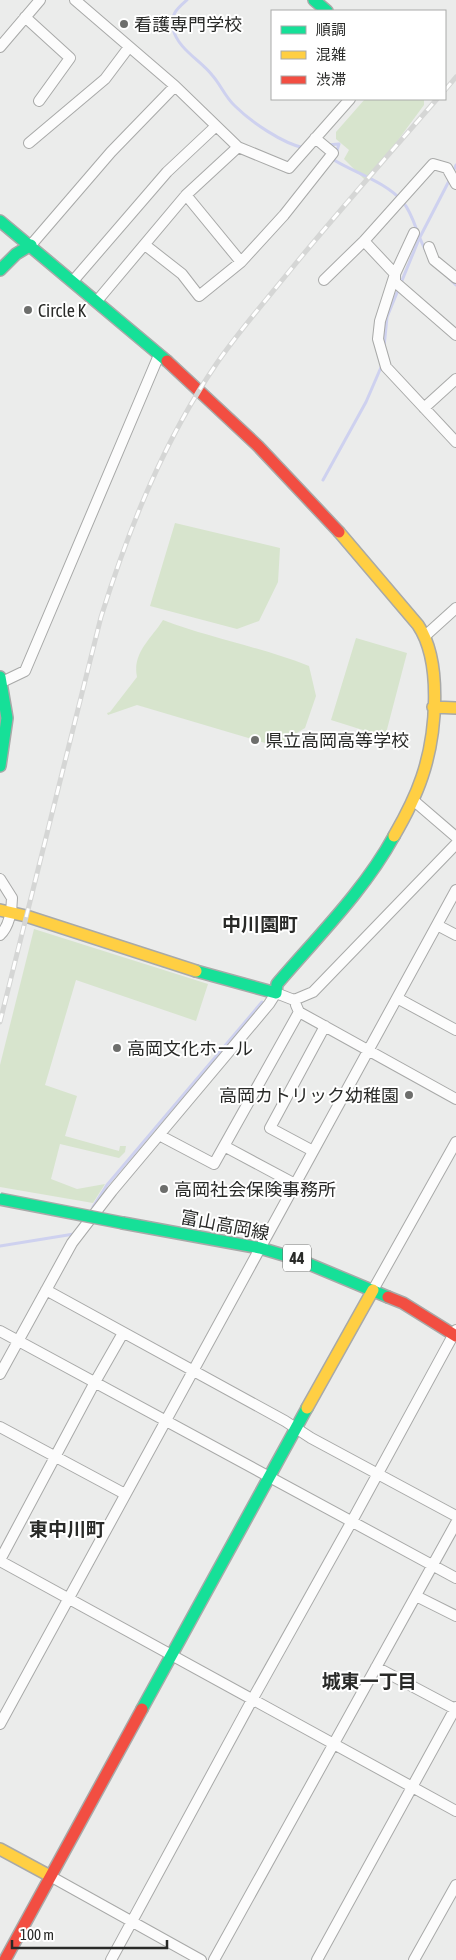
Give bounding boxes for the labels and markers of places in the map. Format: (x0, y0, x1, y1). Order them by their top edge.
place label: 看護専門学校 (134, 14, 242, 35)
marker: 看護専門学校 (118, 18, 130, 30)
place label: Circle K (38, 300, 86, 321)
marker: Circle K (22, 304, 34, 316)
place label: 県立高岡高等学校 (265, 730, 409, 751)
marker: 県立高岡高等学校 (249, 734, 261, 746)
place label: 高岡文化ホール (127, 1038, 253, 1059)
marker: 高岡文化ホール (111, 1042, 123, 1054)
place label: 高岡カトリック幼稚園 (219, 1085, 399, 1106)
marker: 高岡カトリック幼稚園 (403, 1089, 415, 1101)
place label: 高岡社会保険事務所 (174, 1179, 336, 1200)
marker: 高岡社会保険事務所 (158, 1183, 170, 1195)

